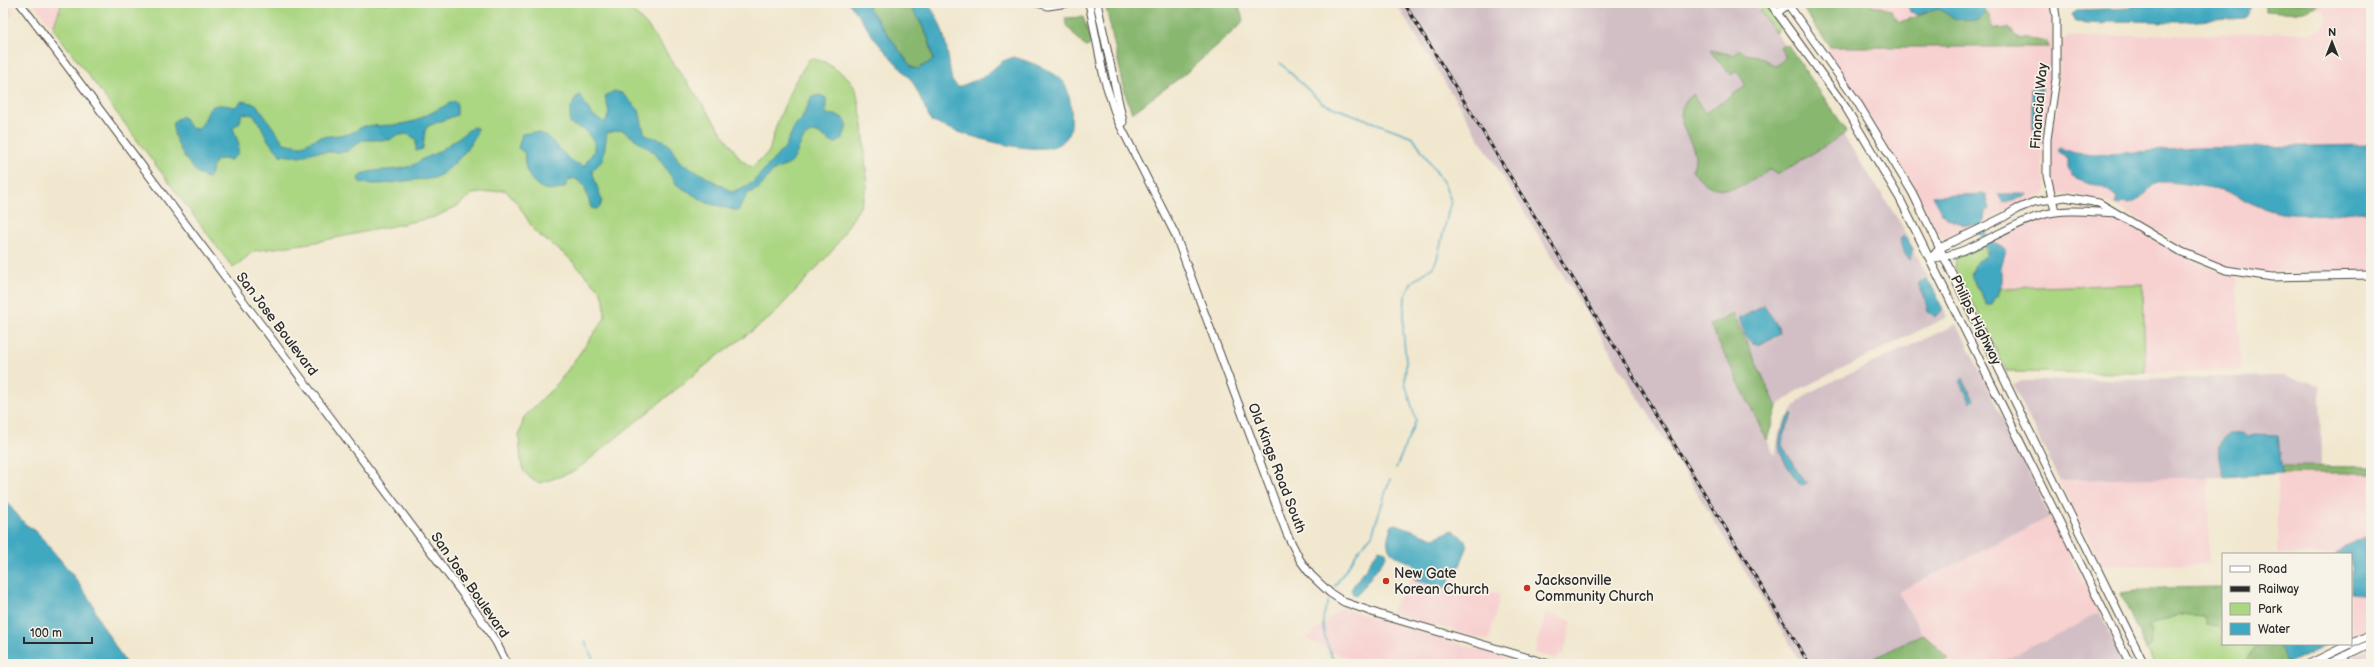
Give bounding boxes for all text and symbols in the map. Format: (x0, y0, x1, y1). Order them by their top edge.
north arrow (2312, 22, 2352, 62)
text: N (2328, 26, 2336, 39)
street label: Financial Way (2027, 61, 2051, 150)
street label: San Jose Boulevard (233, 269, 321, 379)
street label: Philips Highway (1947, 272, 2005, 368)
street label: Old Kings Road South (1244, 401, 1310, 536)
street label: San Jose Boulevard (427, 529, 513, 641)
legend (2222, 553, 2352, 645)
text: Road (2258, 562, 2287, 577)
place label: New Gate Korean Church (1394, 565, 1489, 598)
place label: Jacksonville Community Church (1535, 572, 1654, 605)
marker: New Gate Korean Church (1381, 576, 1391, 586)
text: Railway (2258, 582, 2300, 597)
marker: Jacksonville Community Church (1522, 583, 1532, 593)
text: Park (2258, 602, 2282, 617)
scale bar (24, 619, 92, 645)
text: Water (2258, 622, 2290, 637)
text: 100 m (30, 626, 62, 641)

